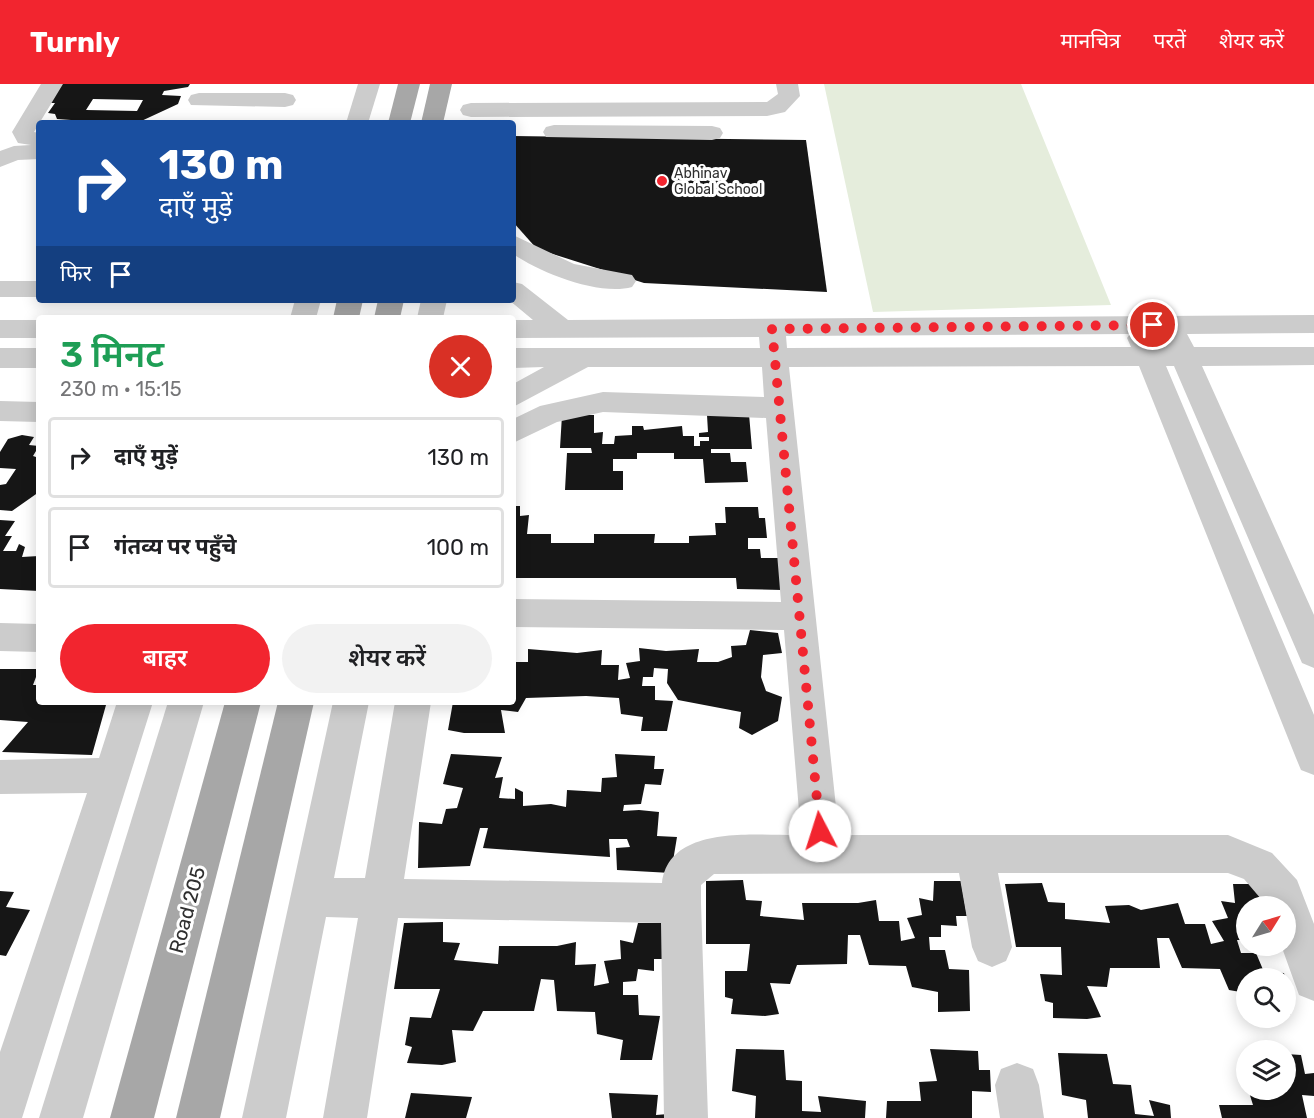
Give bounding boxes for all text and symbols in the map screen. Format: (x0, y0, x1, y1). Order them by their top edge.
text: Turnly (30, 26, 120, 59)
text: मानचित्र (1061, 28, 1121, 53)
text: परतें (1154, 28, 1186, 53)
text: शेयर करें (1219, 28, 1284, 53)
text: 130 m (159, 140, 284, 190)
icon: right (60, 144, 138, 222)
place label: Abhinav Global School (674, 165, 762, 198)
marker: Abhinav Global School (655, 174, 669, 188)
text: दाएँ मुड़ें (159, 191, 232, 223)
icon: arrive (104, 258, 137, 291)
text: फिर (60, 260, 92, 287)
pin (1127, 299, 1178, 350)
icon: arrive (1136, 308, 1169, 341)
text: 3 मिनट (60, 333, 164, 376)
button: close (429, 335, 492, 398)
text: 230 m · 15:15 (60, 377, 182, 401)
icon: right (63, 441, 96, 474)
text: दाएँ मुड़ें (114, 443, 178, 470)
text: 130 m (427, 444, 489, 471)
icon: arrive (63, 531, 96, 564)
text: गंतव्य पर पहुँचे (114, 533, 236, 560)
text: 100 m (427, 534, 489, 561)
button: बाहर (60, 624, 270, 693)
button: शेयर करें (282, 624, 492, 693)
position arrow (788, 799, 852, 863)
street label: Road 205 (164, 864, 210, 956)
north arrow (1236, 896, 1296, 956)
map controls (1236, 896, 1296, 1100)
button: search (1236, 968, 1296, 1028)
button: layers (1236, 1040, 1296, 1100)

